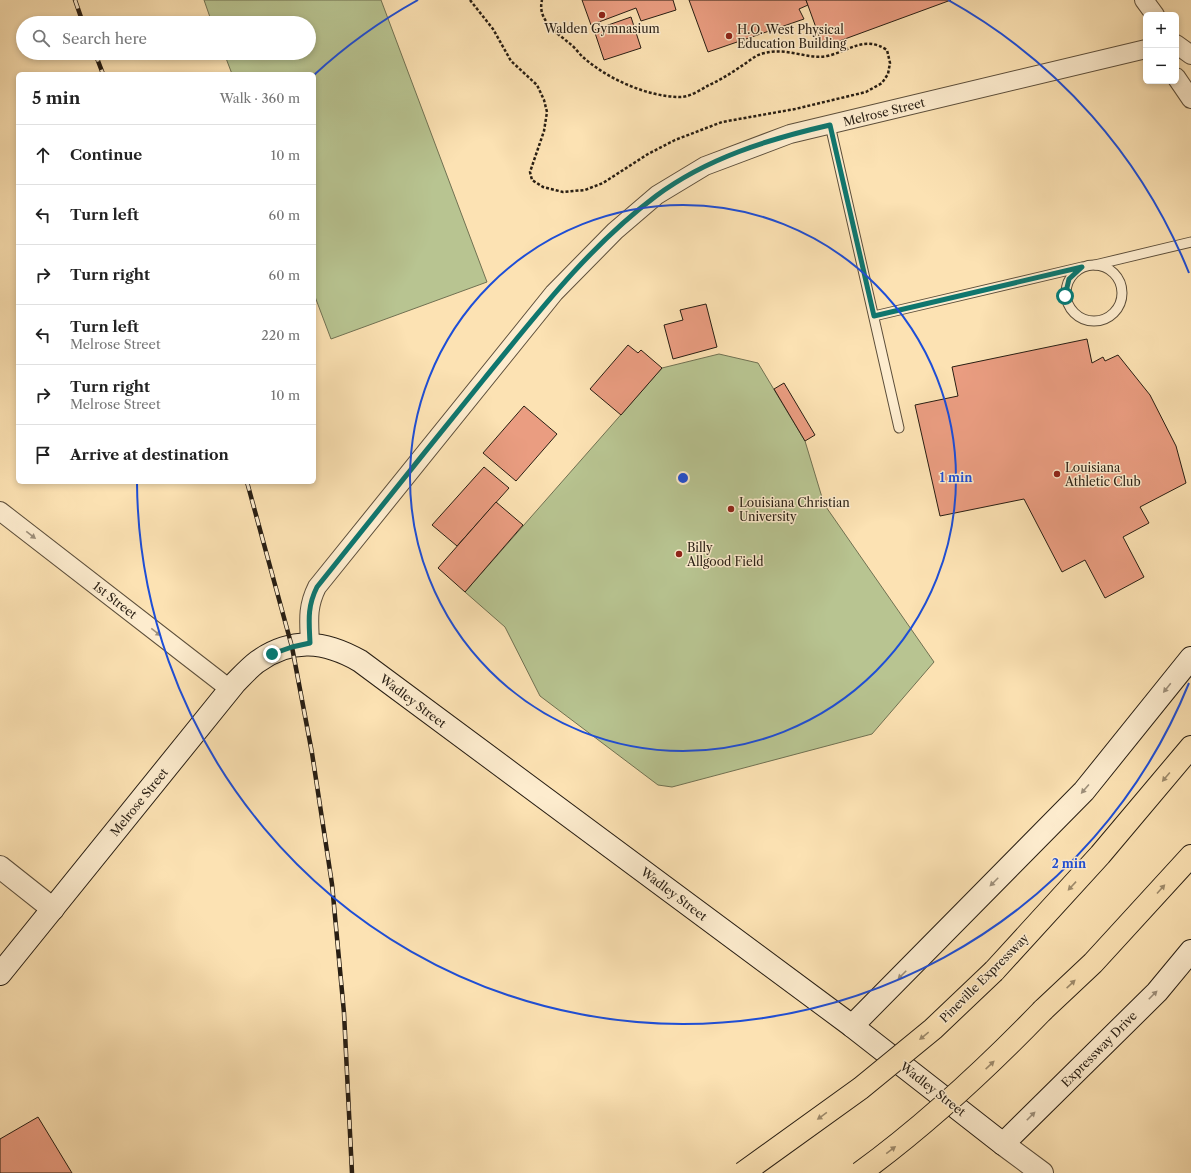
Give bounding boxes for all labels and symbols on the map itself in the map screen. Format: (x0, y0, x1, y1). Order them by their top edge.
marker: Walden Gymnasium (597, 10, 607, 20)
place label: Walden Gymnasium (543, 21, 660, 36)
place label: H.O. West Physical Education Building (737, 22, 847, 51)
marker: H.O. West Physical Education Building (724, 31, 734, 41)
street label: Melrose Street (842, 94, 927, 129)
route start (1056, 287, 1074, 305)
place label: Louisiana Athletic Club (1064, 460, 1141, 489)
marker: Louisiana Athletic Club (1052, 469, 1062, 479)
text: 1 min (940, 470, 973, 485)
centre of rings (676, 471, 690, 485)
place label: Louisiana Christian University (739, 495, 850, 524)
marker: Louisiana Christian University (726, 504, 736, 514)
one-way arrow (26, 531, 37, 539)
place label: Billy Allgood Field (686, 540, 764, 569)
marker: Billy Allgood Field (674, 549, 684, 559)
street label: 1st Street (90, 578, 141, 622)
one-way arrow (151, 628, 162, 636)
route end (263, 645, 281, 663)
street label: Wadley Street (376, 671, 450, 731)
one-way arrow (1162, 683, 1171, 694)
street label: Melrose Street (107, 764, 172, 839)
one-way arrow (1161, 772, 1170, 783)
one-way arrow (1080, 784, 1089, 795)
text: 2 min (1052, 856, 1087, 871)
street label: Wadley Street (637, 864, 711, 924)
one-way arrow (989, 877, 999, 887)
one-way arrow (1067, 881, 1077, 891)
one-way arrow (1156, 884, 1165, 895)
street label: Pineville Expressway (936, 930, 1032, 1026)
one-way arrow (898, 970, 907, 980)
one-way arrow (1066, 979, 1076, 988)
one-way arrow (1148, 990, 1158, 1000)
street label: Expressway Drive (1058, 1008, 1140, 1090)
one-way arrow (919, 1031, 930, 1040)
street label: Wadley Street (896, 1058, 969, 1120)
one-way arrow (985, 1061, 994, 1070)
one-way arrow (1026, 1111, 1036, 1121)
one-way arrow (817, 1112, 827, 1120)
one-way arrow (885, 1145, 896, 1154)

